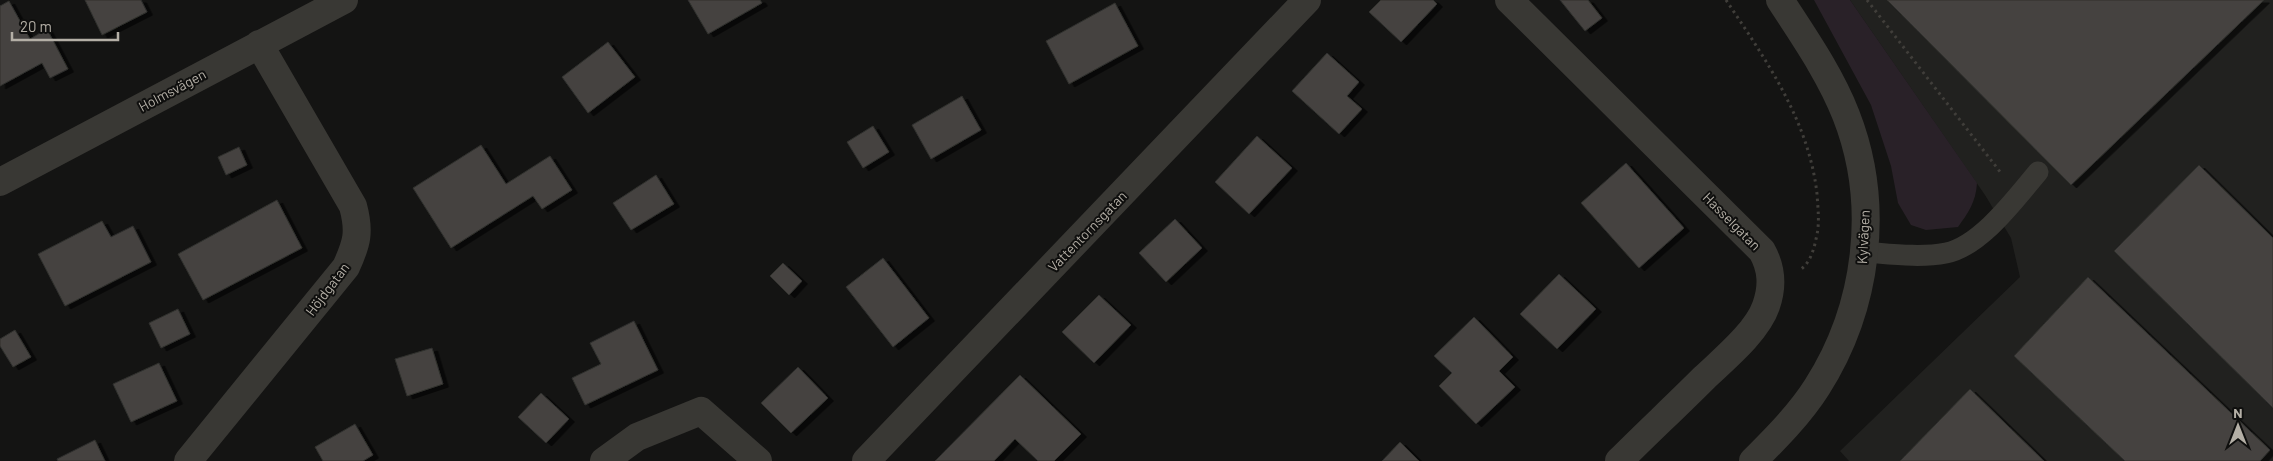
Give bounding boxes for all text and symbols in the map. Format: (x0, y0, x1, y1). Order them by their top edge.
scale bar (12, 10, 119, 42)
text: 20 m (20, 17, 52, 35)
street label: Holmsvägen (135, 65, 209, 115)
street label: Vattentornsgatan (1044, 187, 1130, 275)
street label: Hasselgatan (1700, 189, 1764, 253)
street label: Kylvägen (1853, 210, 1873, 264)
street label: Höjdgatan (302, 259, 352, 319)
north arrow (2213, 401, 2263, 451)
text: N (2233, 404, 2243, 421)

